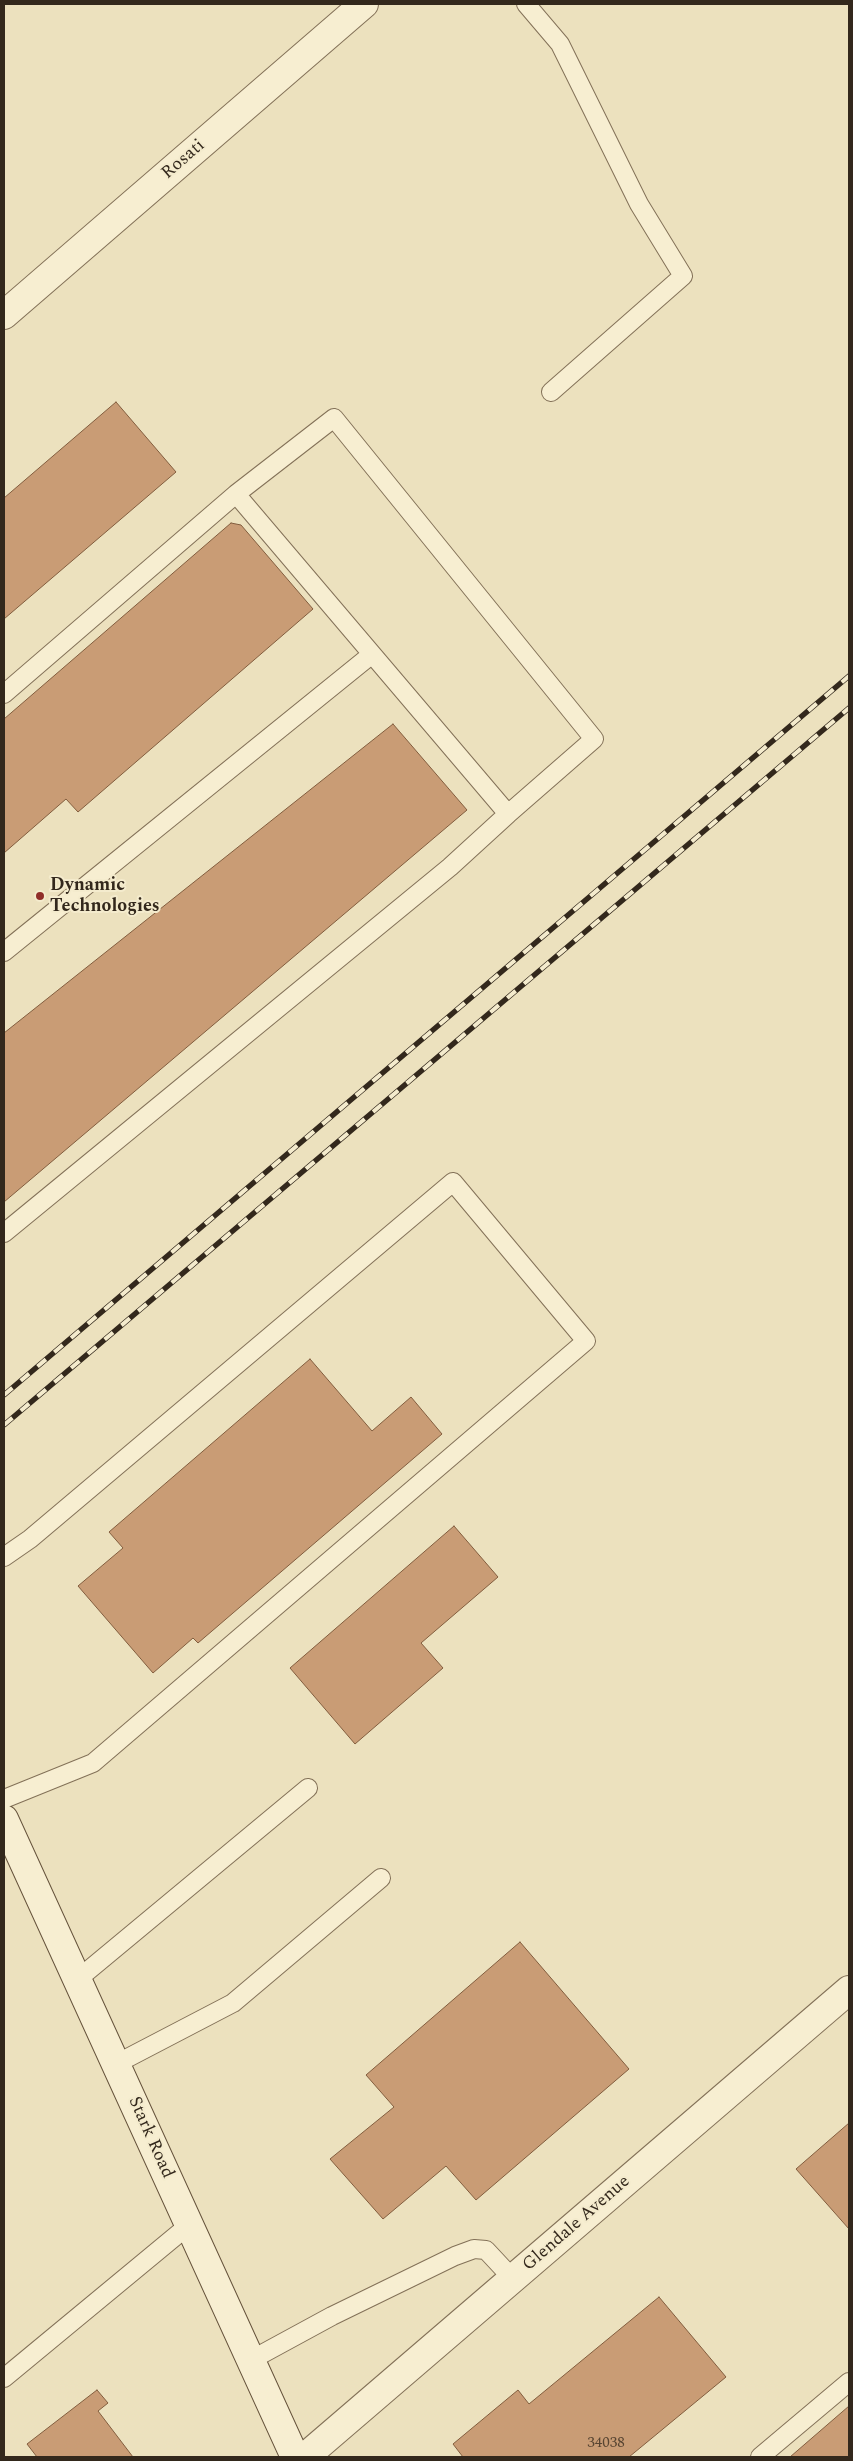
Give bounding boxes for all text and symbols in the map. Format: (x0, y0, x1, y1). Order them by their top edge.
street label: Rosati (158, 135, 210, 185)
place label: Dynamic Technologies (50, 875, 160, 918)
marker: Dynamic Technologies (34, 890, 46, 902)
street label: Stark Road (122, 2094, 178, 2182)
street label: Glendale Avenue (519, 2172, 635, 2276)
house number: 34038 (587, 2435, 625, 2453)

